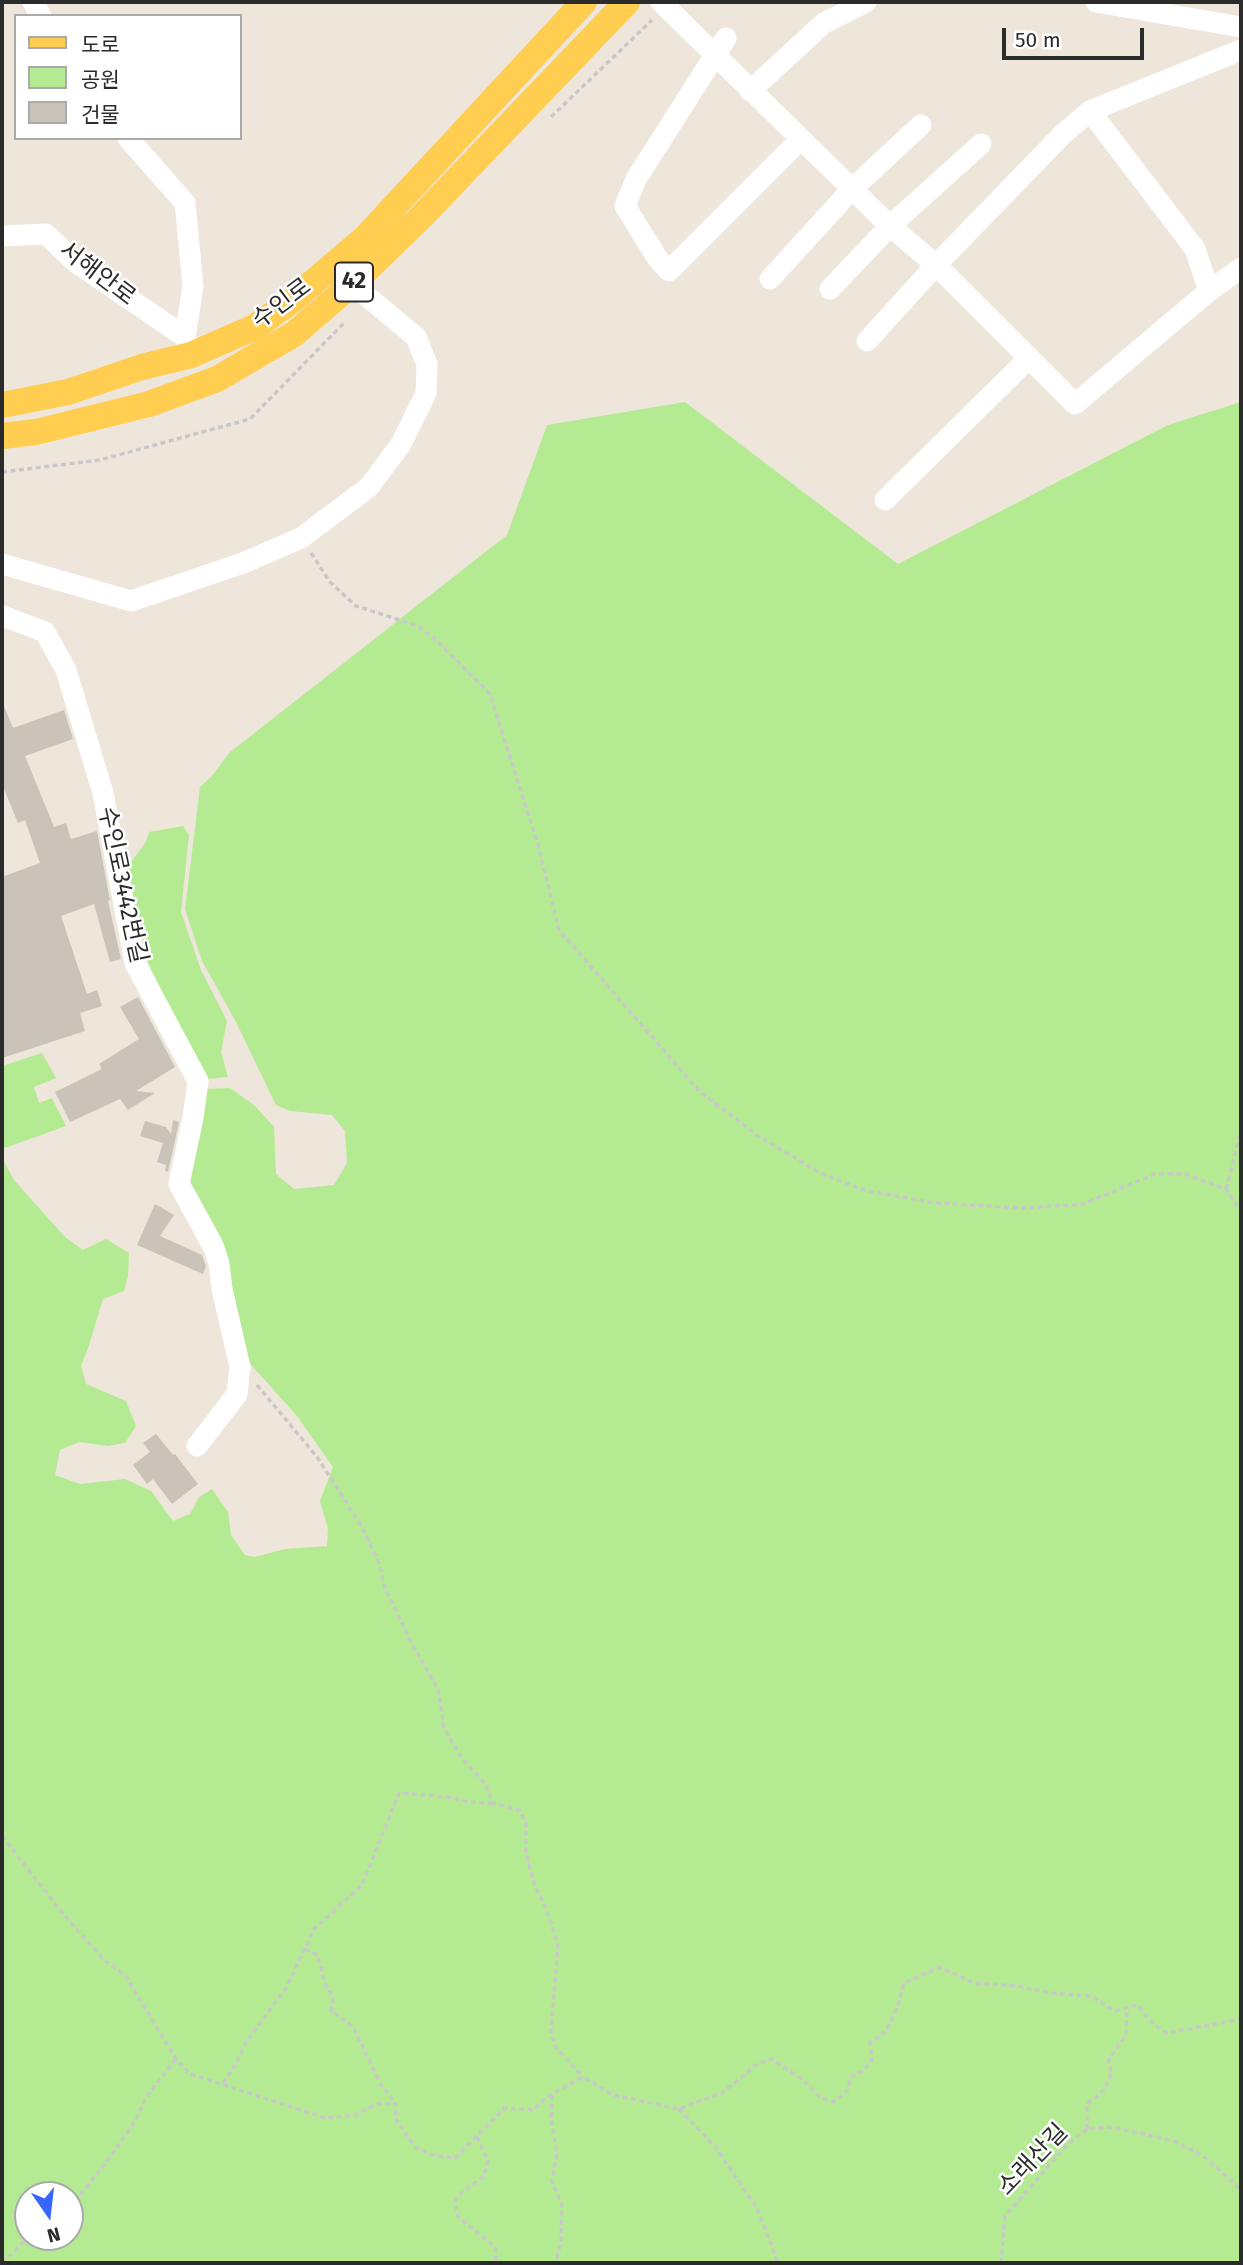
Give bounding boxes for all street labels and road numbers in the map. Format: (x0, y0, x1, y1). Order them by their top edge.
street label: 서해안로 (53, 236, 141, 312)
road number: 42 (335, 262, 373, 302)
street label: 수인로 (247, 273, 317, 335)
street label: 수인로3442번길 (91, 804, 153, 966)
street label: 소래산길 (992, 2118, 1074, 2202)

